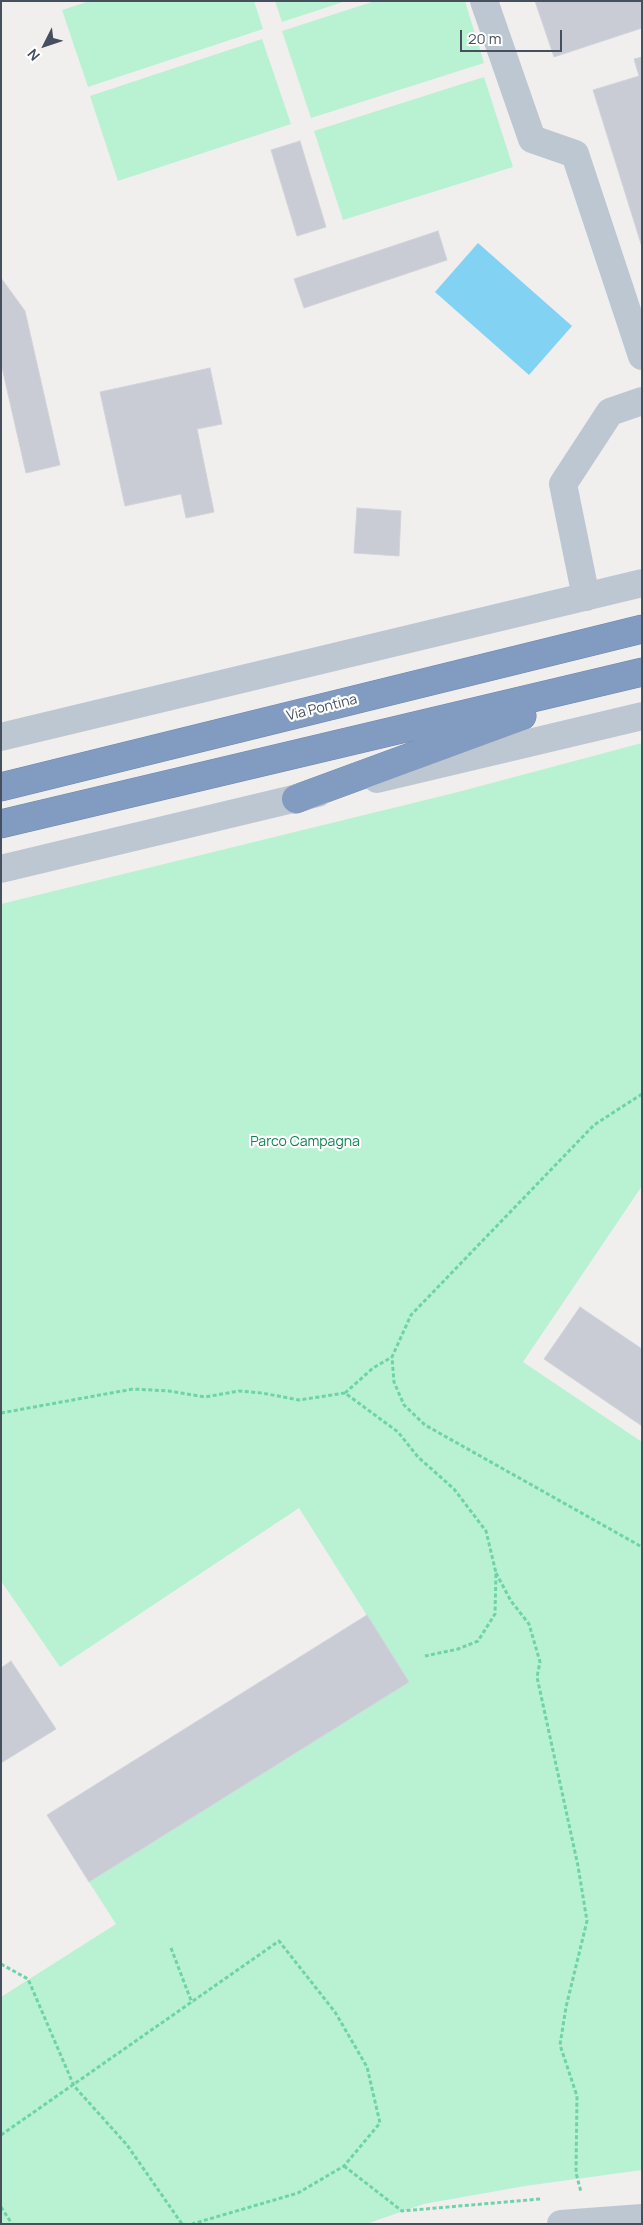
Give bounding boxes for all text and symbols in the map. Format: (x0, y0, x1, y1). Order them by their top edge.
north arrow (20, 20, 70, 70)
scale bar (463, 20, 566, 52)
text: 20 m (468, 28, 501, 49)
text: N (23, 45, 44, 65)
street label: Via Pontina (285, 691, 359, 725)
park label: Parco Campagna (250, 1134, 360, 1150)

